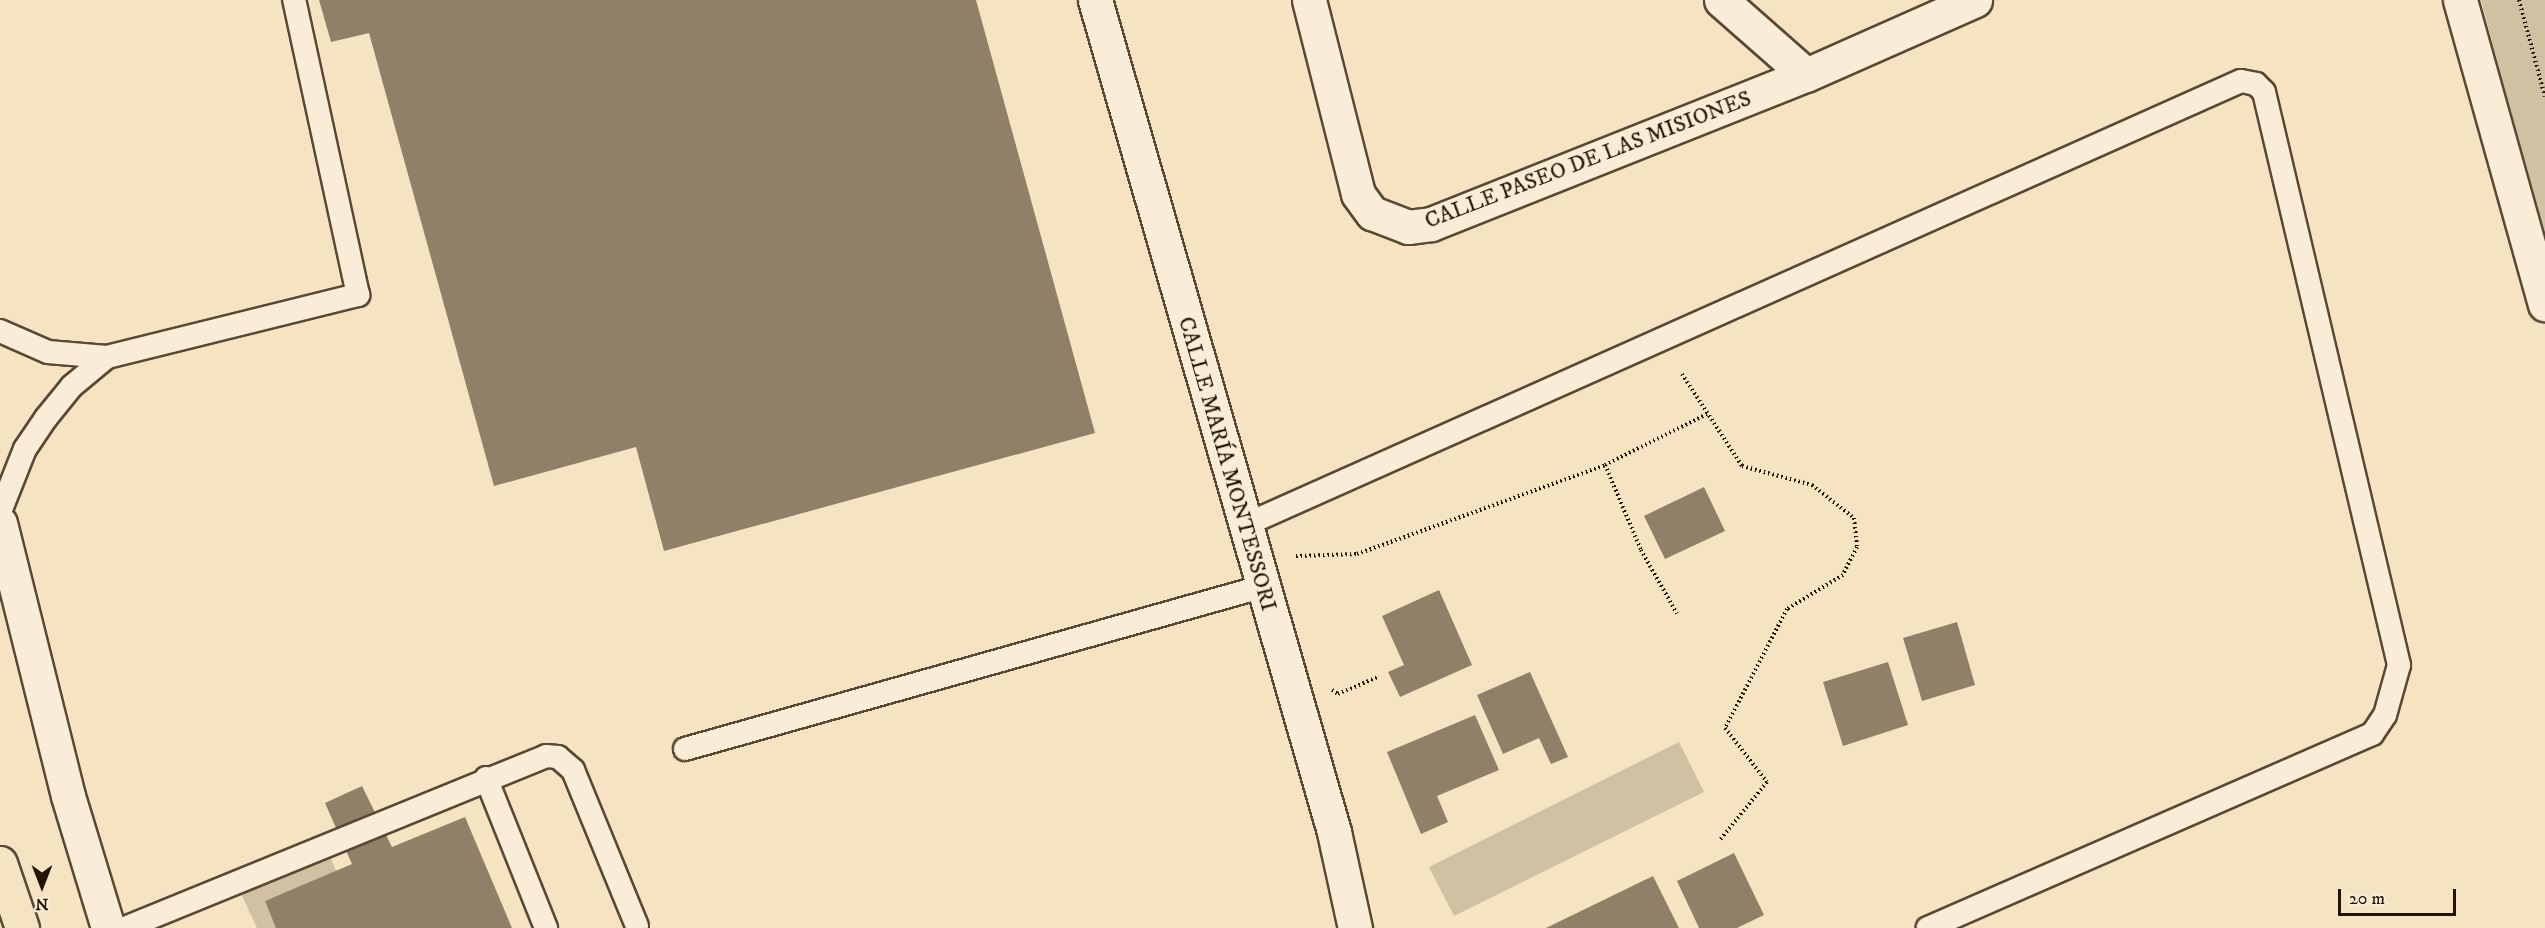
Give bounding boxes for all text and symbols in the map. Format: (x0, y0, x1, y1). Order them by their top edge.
street label: CALLE PASEO DE LAS MISIONES (1421, 85, 1755, 235)
street label: CALLE MARÍA MONTESSORI (1172, 314, 1282, 614)
north arrow (12, 856, 72, 916)
scale bar (2341, 877, 2460, 915)
text: 20 m (2349, 888, 2385, 910)
text: N (35, 894, 49, 914)

